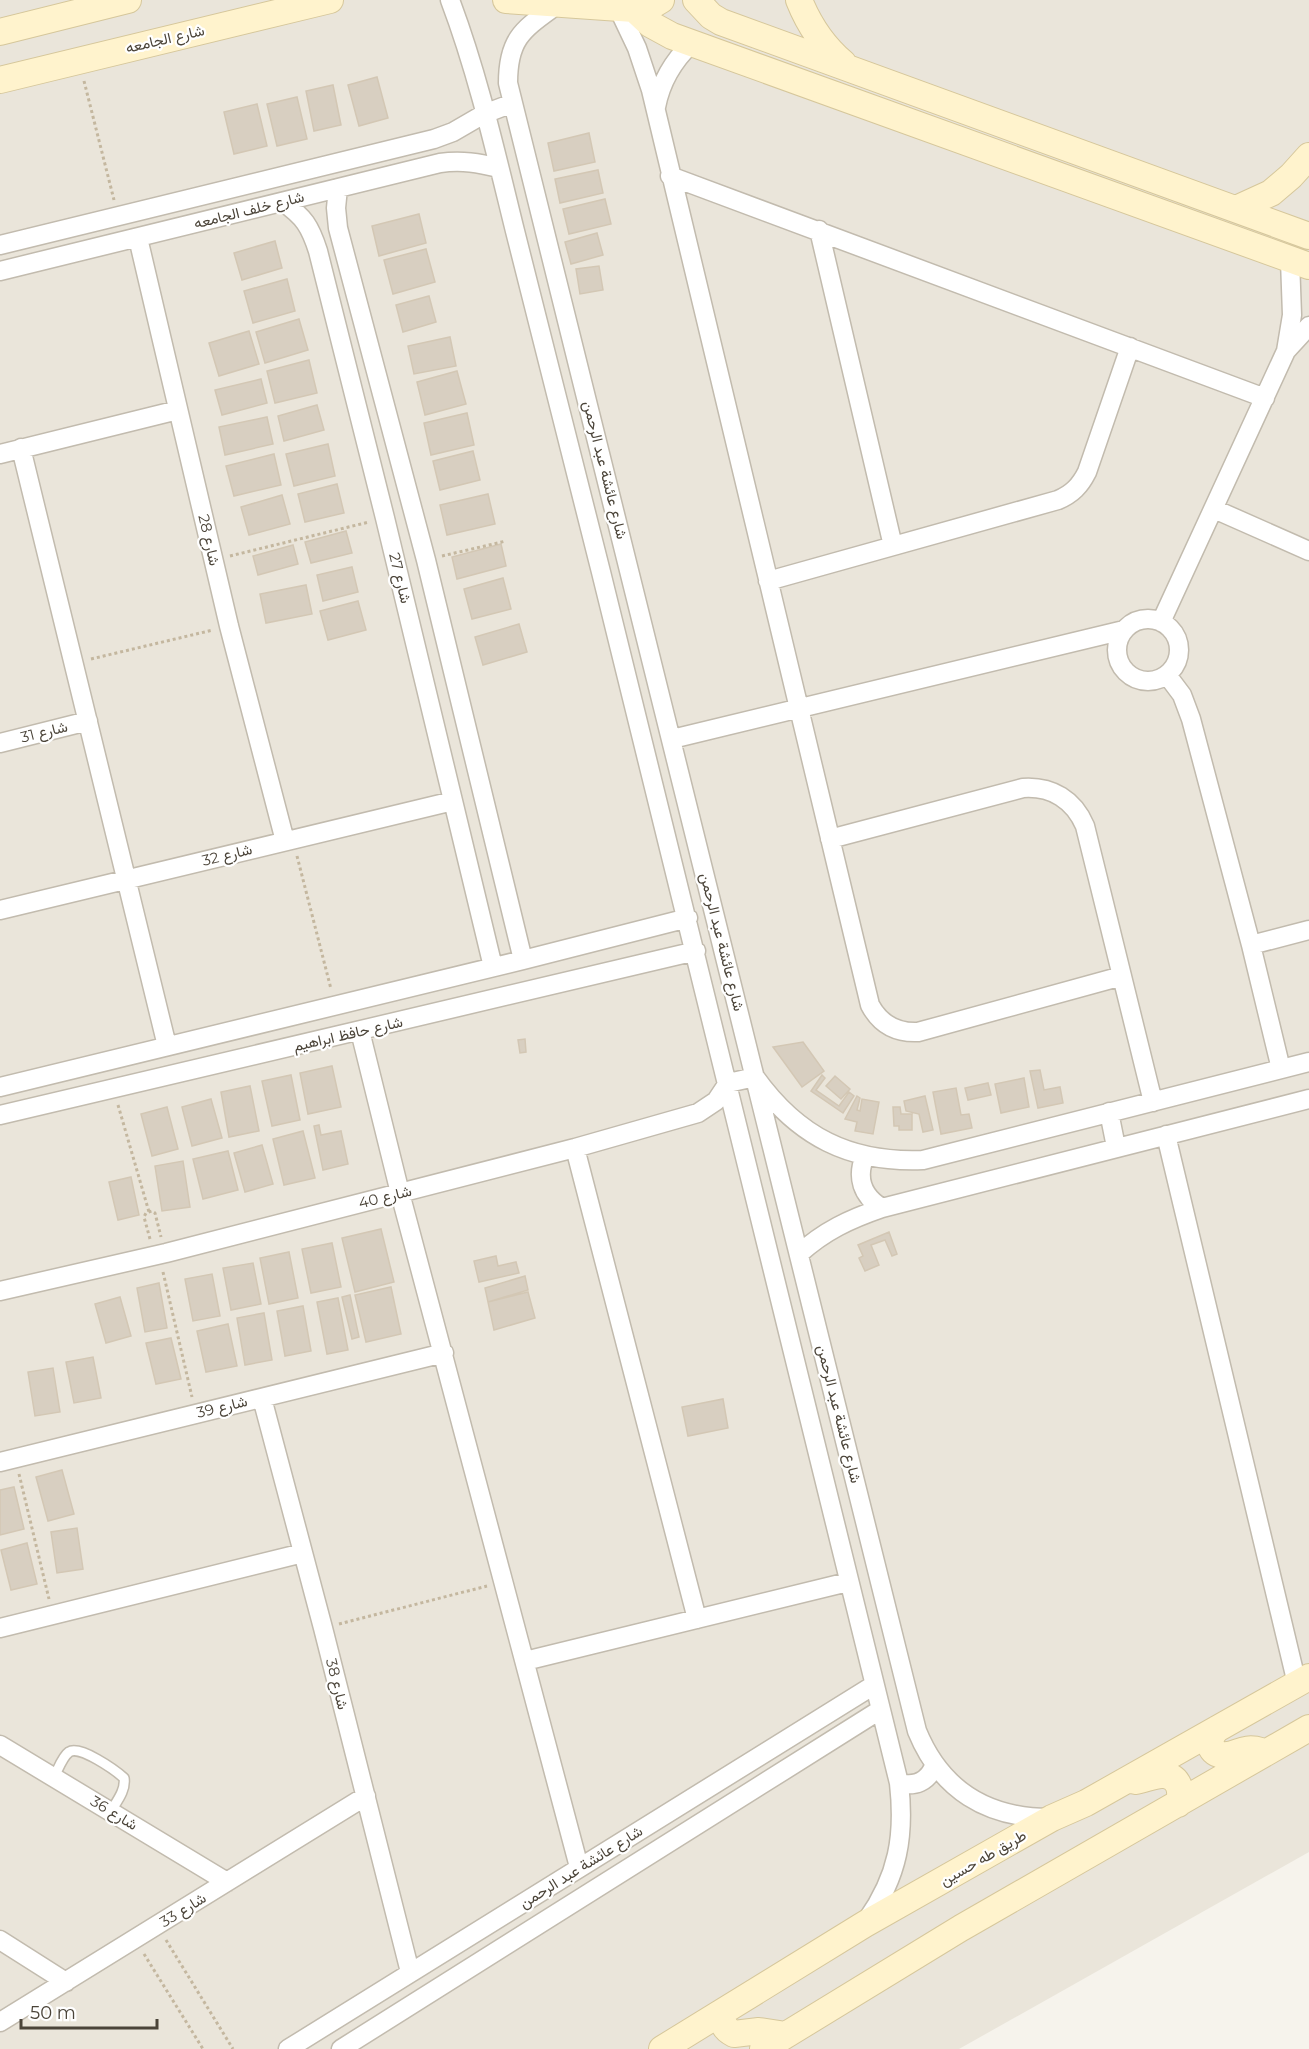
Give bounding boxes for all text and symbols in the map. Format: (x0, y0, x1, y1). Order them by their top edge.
street label: شارع الجامعه (124, 20, 207, 59)
street label: شارع خلف الجامعه (192, 187, 307, 234)
street label: شارع عائشة عبد الرحمن (577, 399, 632, 542)
street label: شارع 28 (192, 512, 225, 568)
street label: شارع 27 (383, 551, 416, 606)
street label: شارع 31 (18, 716, 70, 748)
street label: شارع 32 (200, 839, 255, 872)
street label: شارع عائشة عبد الرحمن (694, 871, 749, 1014)
street label: شارع حافظ ابراهيم (291, 1012, 405, 1057)
street label: شارع 40 (356, 1181, 414, 1214)
street label: شارع عائشة عبد الرحمن (811, 1343, 866, 1486)
street label: شارع 39 (194, 1391, 250, 1424)
street label: شارع 38 (320, 1656, 353, 1712)
street label: شارع 36 (86, 1791, 141, 1836)
street label: شارع عائشة عبد الرحمن (516, 1821, 647, 1914)
street label: طريق طه حسين (936, 1825, 1030, 1891)
street label: شارع 33 (156, 1888, 211, 1933)
scale bar (21, 1992, 158, 2030)
text: 50 m (30, 2002, 76, 2024)

